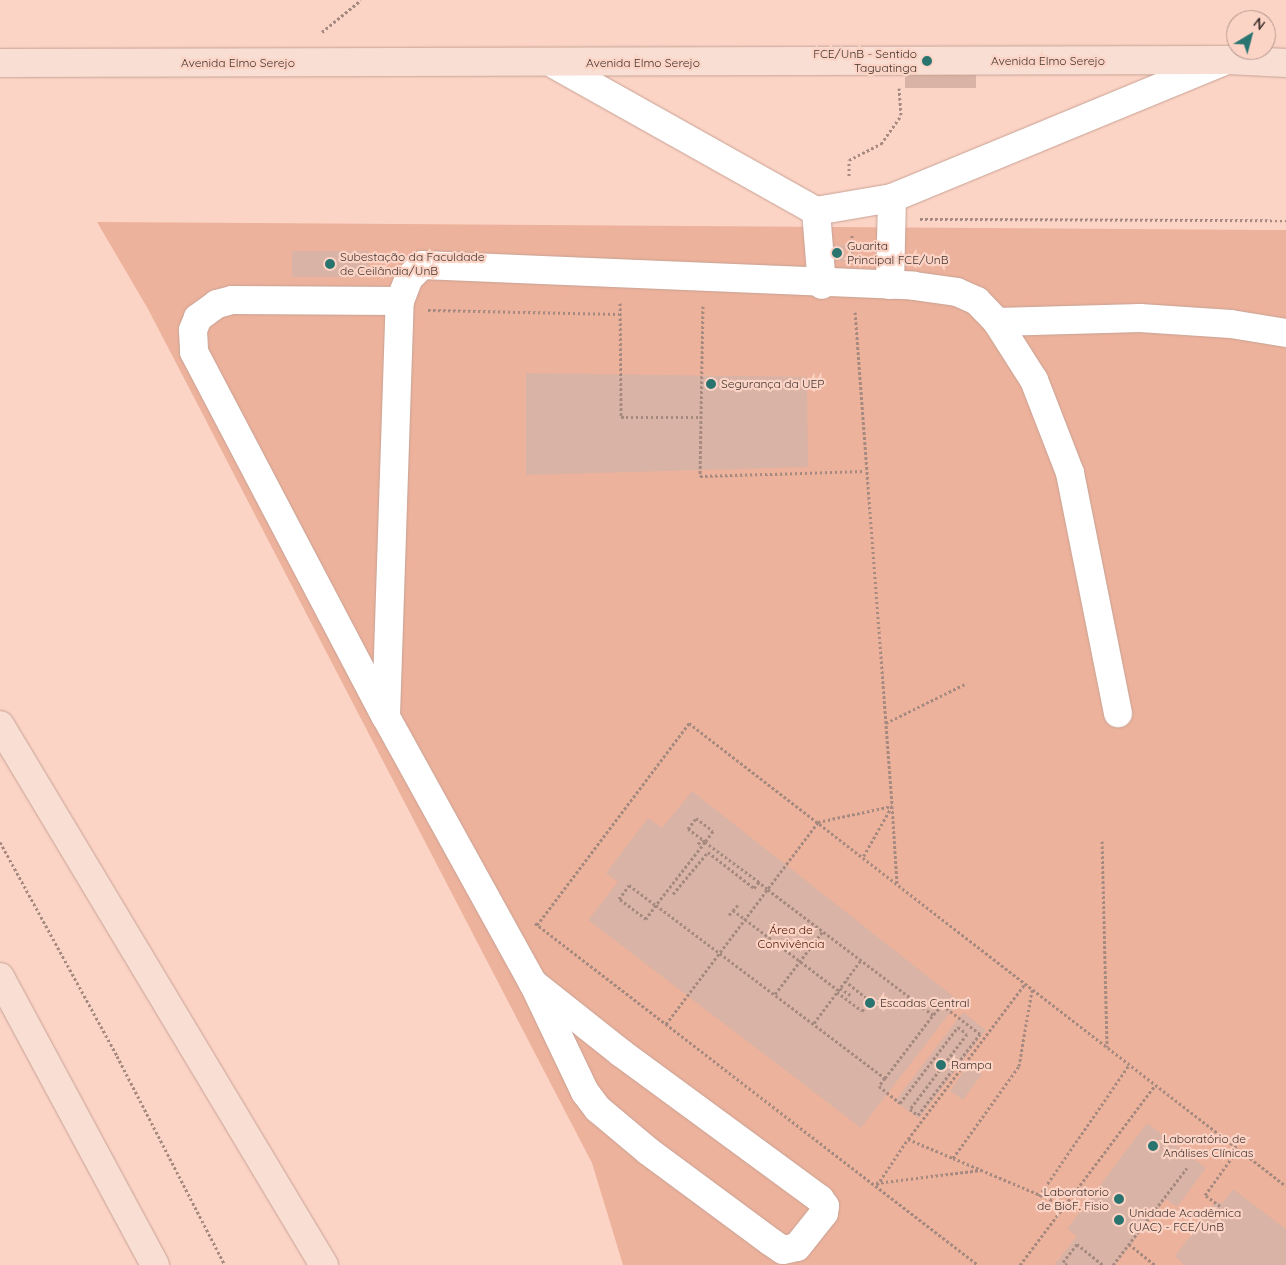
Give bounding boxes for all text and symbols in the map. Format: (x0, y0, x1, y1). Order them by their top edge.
north arrow (1226, 10, 1276, 60)
text: N (1250, 14, 1269, 34)
place label: FCE/UnB - Sentido Taguatinga (813, 47, 917, 75)
street label: Avenida Elmo Serejo (991, 54, 1105, 68)
marker: FCE/UnB - Sentido Taguatinga (921, 55, 933, 67)
street label: Avenida Elmo Serejo (181, 56, 295, 70)
street label: Avenida Elmo Serejo (586, 56, 700, 70)
place label: Guarita Principal FCE/UnB (847, 239, 949, 267)
marker: Guarita Principal FCE/UnB (831, 247, 843, 259)
place label: Subestação da Faculdade de Ceilândia/UnB (340, 250, 485, 278)
marker: Subestação da Faculdade de Ceilândia/UnB (324, 258, 336, 270)
place label: Segurança da UEP (721, 377, 824, 391)
marker: Segurança da UEP (705, 378, 717, 390)
park label: Área de Convivência (758, 923, 824, 951)
place label: Escadas Central (880, 996, 970, 1010)
marker: Escadas Central (864, 997, 876, 1009)
place label: Rampa (951, 1058, 992, 1072)
marker: Rampa (935, 1059, 947, 1071)
place label: Laboratório de Análises Clínicas (1163, 1132, 1253, 1160)
marker: Laboratório de Análises Clínicas (1147, 1140, 1159, 1152)
place label: Laboratorio de BioF. Fisio (1037, 1185, 1109, 1213)
marker: Laboratorio de BioF. Fisio (1113, 1193, 1125, 1205)
place label: Unidade Acadêmica (UAC) - FCE/UnB (1129, 1206, 1241, 1234)
marker: Unidade Acadêmica (UAC) - FCE/UnB (1113, 1214, 1125, 1226)

